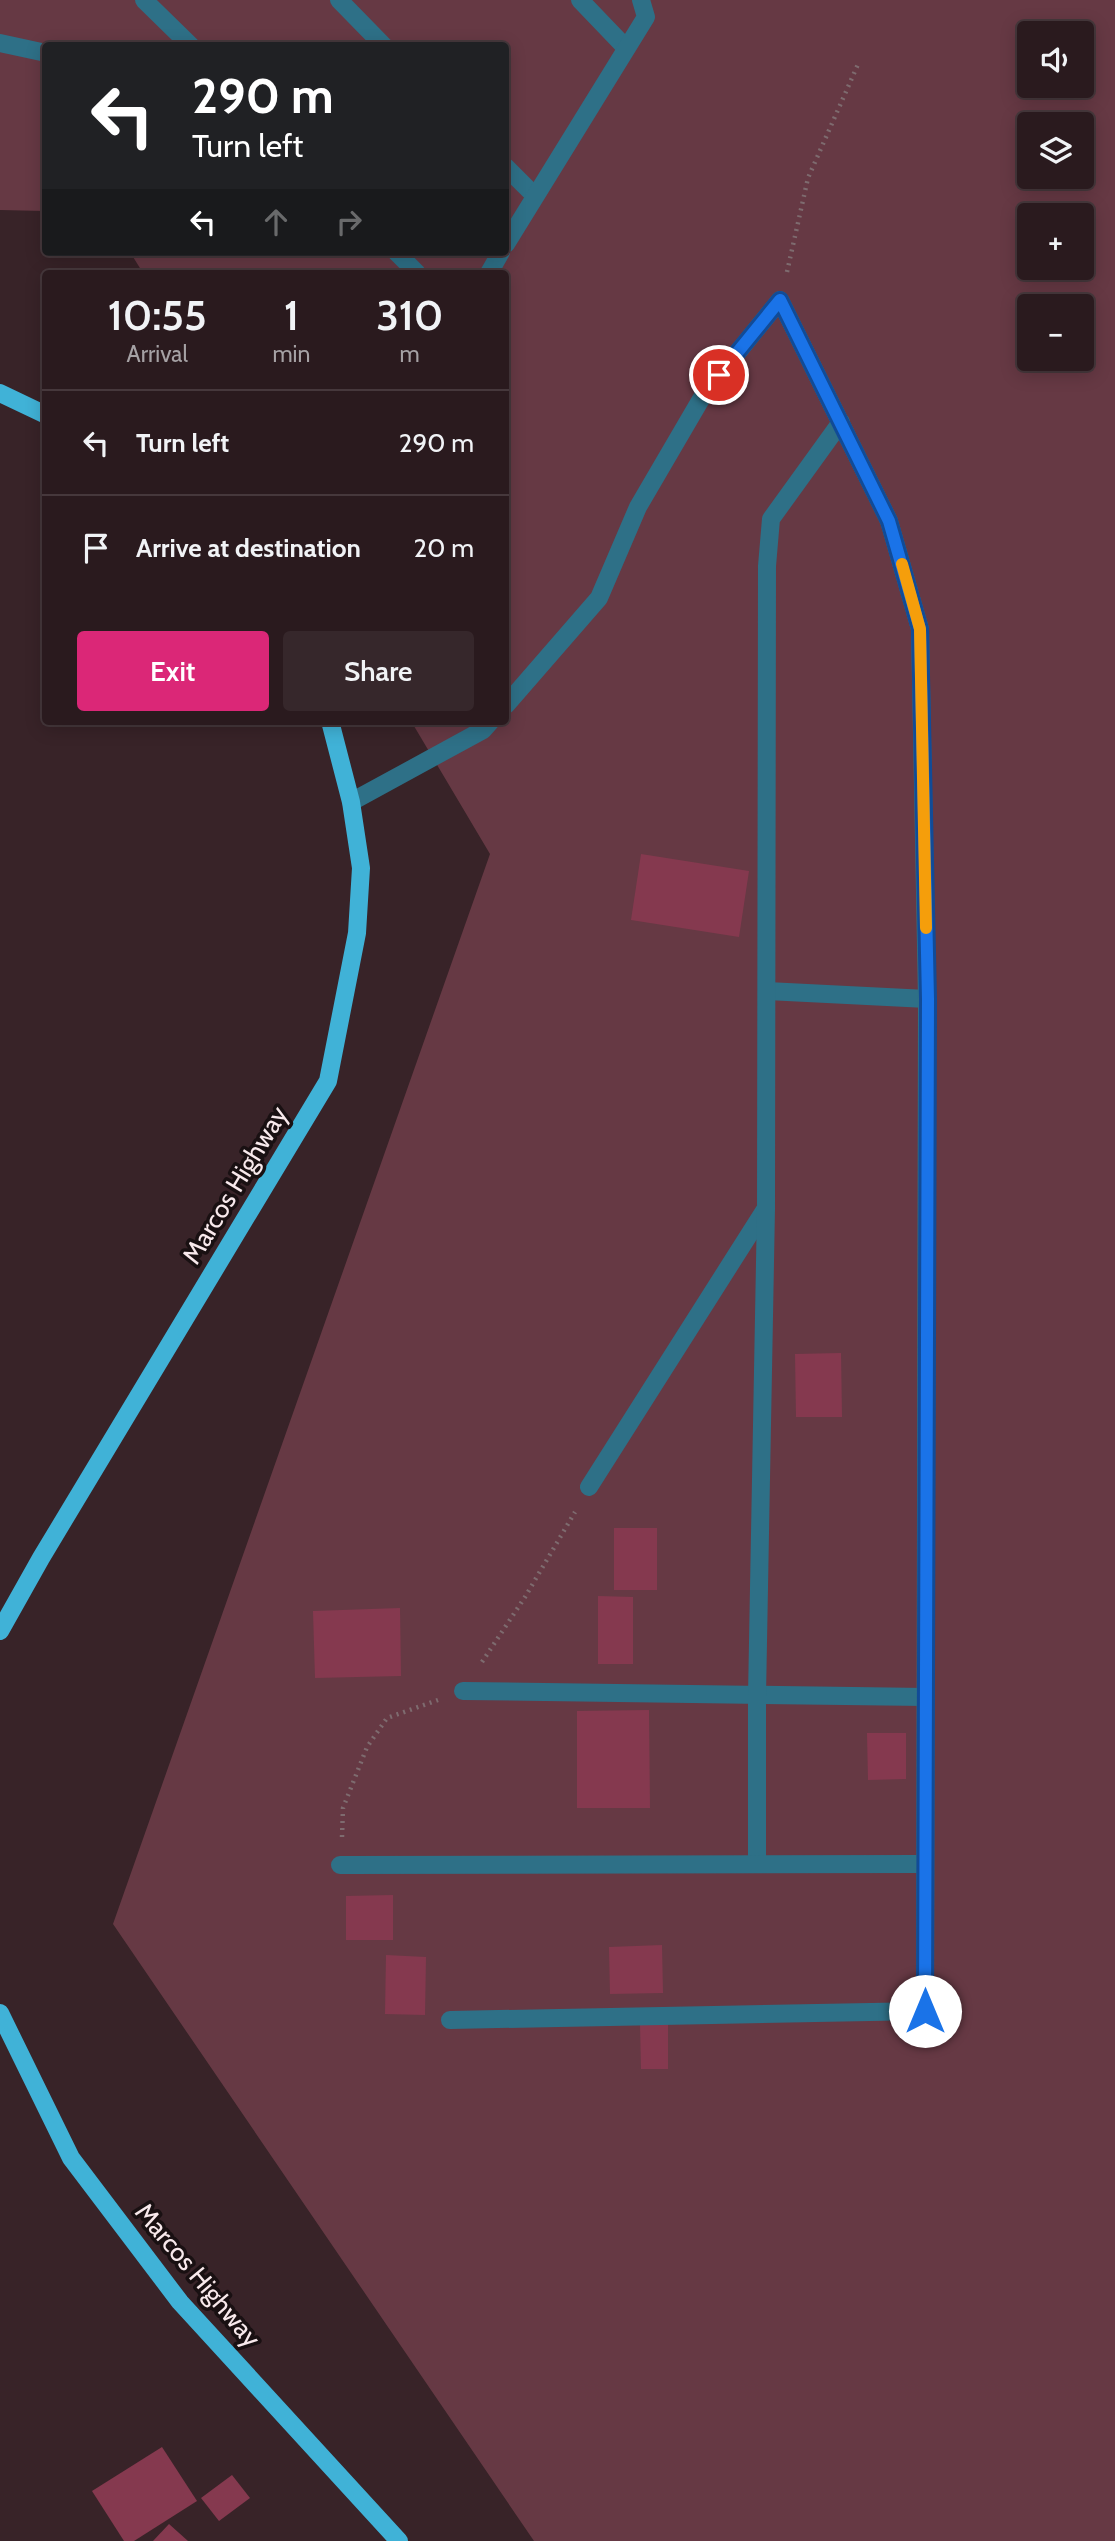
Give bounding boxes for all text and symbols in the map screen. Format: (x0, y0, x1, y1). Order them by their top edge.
map controls (1017, 21, 1094, 371)
button: sound (1017, 21, 1094, 98)
text: 290 m (192, 66, 334, 125)
icon: left (77, 70, 168, 161)
button: layers (1017, 112, 1094, 189)
text: Turn left (192, 126, 303, 165)
icon: left (184, 203, 222, 241)
icon: ahead (257, 203, 295, 241)
icon: right (330, 203, 368, 241)
button: + (1017, 203, 1094, 280)
text: 10:55 (108, 289, 207, 341)
text: 1 (284, 289, 299, 341)
text: 310 (376, 289, 443, 341)
button: − (1017, 294, 1094, 371)
text: Arrival (127, 340, 188, 368)
text: min (272, 340, 310, 368)
text: m (400, 340, 420, 368)
pin (689, 345, 749, 405)
icon: arrive (700, 356, 738, 394)
icon: left (77, 424, 115, 462)
text: Turn left (136, 427, 229, 459)
text: 290 m (399, 427, 474, 459)
icon: arrive (77, 529, 115, 567)
text: Arrive at destination (136, 532, 361, 564)
text: 20 m (414, 532, 474, 564)
button: Exit (77, 631, 269, 711)
button: Share (283, 631, 474, 711)
street label: Marcos Highway (175, 1100, 295, 1270)
position arrow (888, 1974, 962, 2048)
street label: Marcos Highway (128, 2196, 268, 2354)

